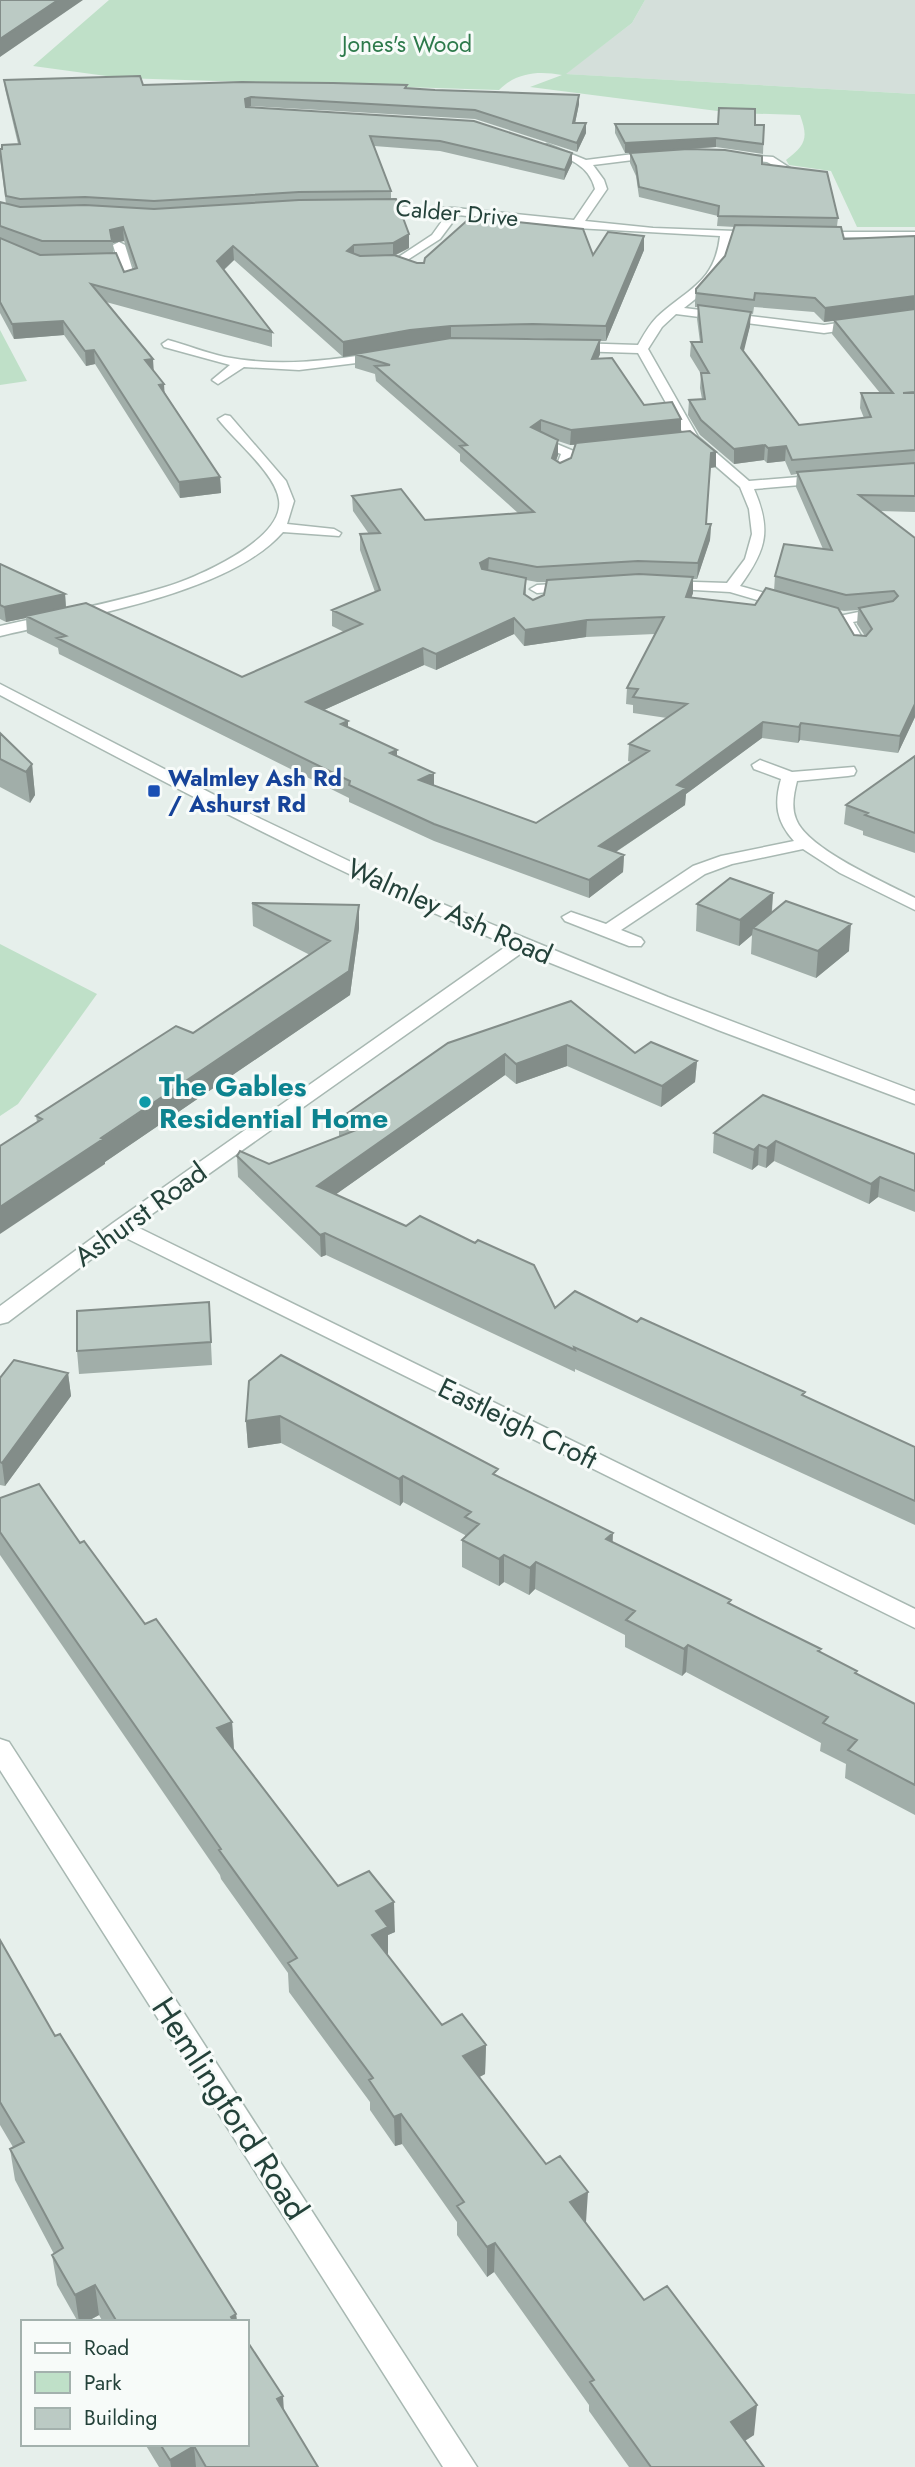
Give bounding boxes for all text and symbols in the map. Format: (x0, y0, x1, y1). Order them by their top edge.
park label: Jones's Wood (339, 27, 472, 61)
street label: Calder Drive (394, 191, 520, 235)
place label: Walmley Ash Rd / Ashurst Rd (168, 761, 342, 821)
marker: Walmley Ash Rd / Ashurst Rd (146, 783, 162, 799)
street label: Walmley Ash Road (340, 848, 559, 975)
place label: The Gables Residential Home (159, 1066, 388, 1139)
marker: The Gables Residential Home (137, 1094, 153, 1110)
street label: Ashurst Road (65, 1152, 215, 1277)
street label: Eastleigh Croft (431, 1367, 605, 1480)
street label: Hemlingford Road (141, 1988, 320, 2229)
legend (21, 2320, 248, 2446)
text: Road (84, 2333, 129, 2363)
text: Park (84, 2368, 122, 2398)
text: Building (84, 2403, 157, 2433)

